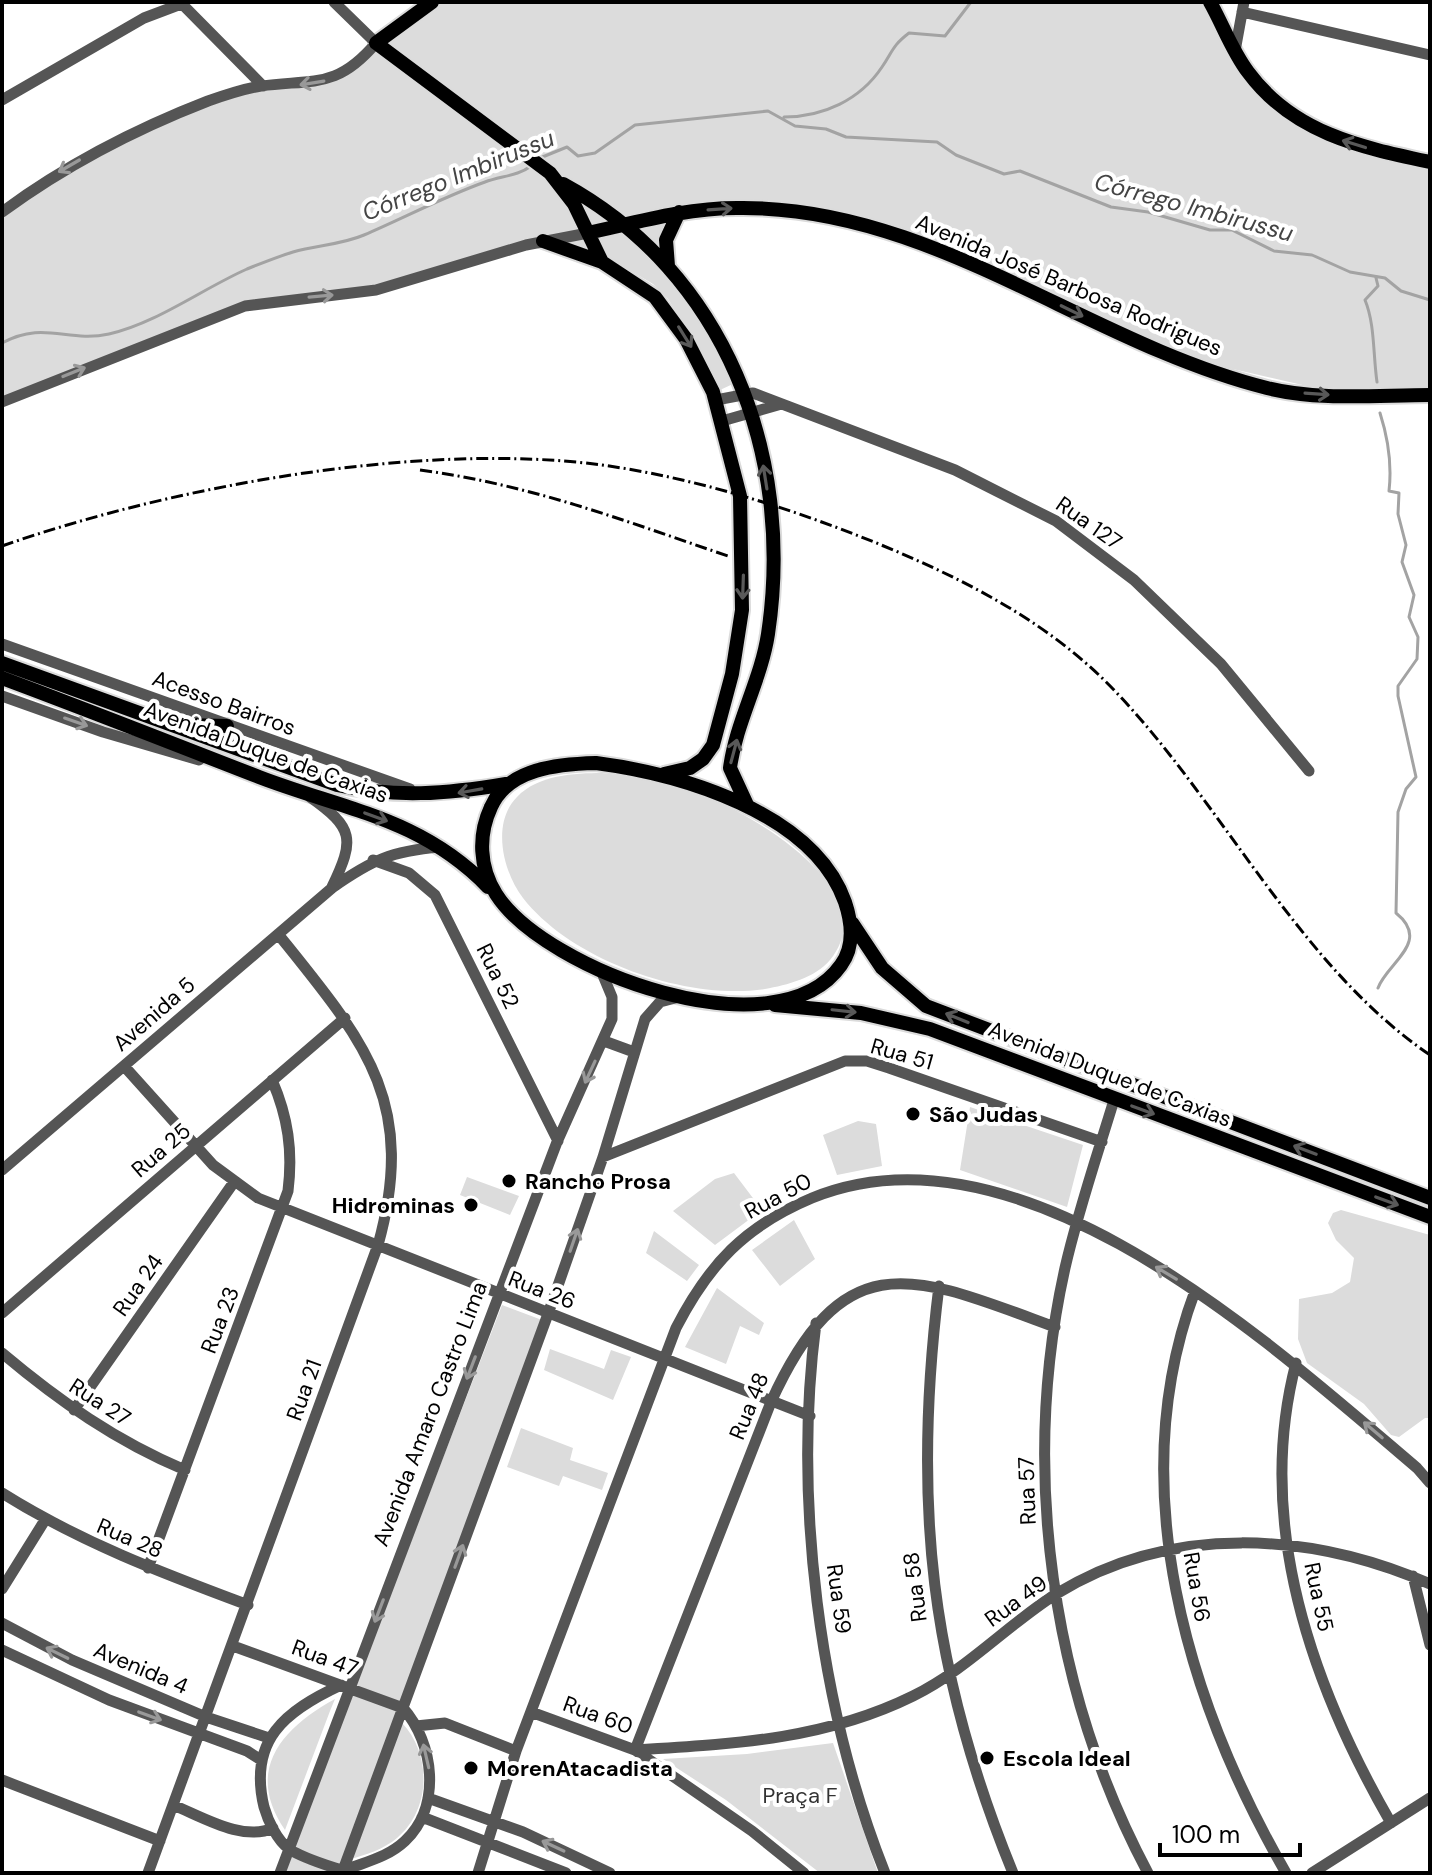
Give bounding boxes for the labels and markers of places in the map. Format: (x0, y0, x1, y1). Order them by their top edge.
place label: São Judas (929, 1100, 1038, 1129)
marker: São Judas (904, 1105, 922, 1123)
place label: Rancho Prosa (525, 1167, 671, 1196)
marker: Rancho Prosa (500, 1172, 518, 1190)
place label: Hidrominas (332, 1191, 455, 1220)
marker: Hidrominas (462, 1196, 480, 1214)
place label: Escola Ideal (1003, 1744, 1131, 1773)
marker: Escola Ideal (978, 1749, 996, 1767)
place label: MorenAtacadista (487, 1754, 673, 1783)
marker: MorenAtacadista (462, 1759, 480, 1777)

